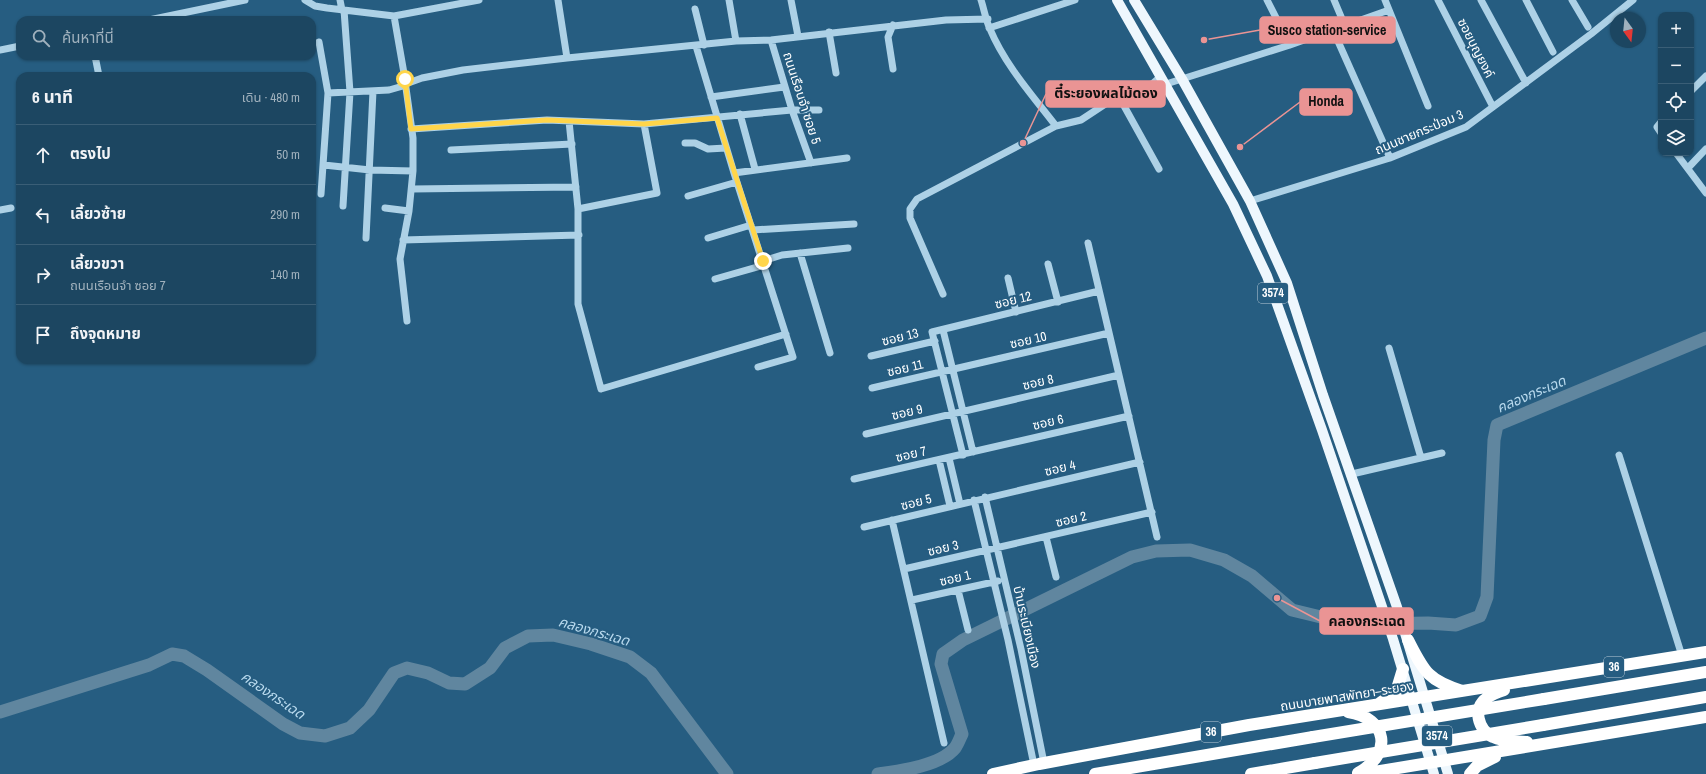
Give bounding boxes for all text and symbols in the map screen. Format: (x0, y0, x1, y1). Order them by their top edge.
north arrow (1610, 12, 1646, 48)
map controls (1658, 12, 1694, 156)
button: + (1658, 12, 1694, 48)
street label: ซอยบุญยงค์ (1454, 15, 1498, 81)
search box (16, 16, 316, 60)
callout: Susco station-service (1260, 17, 1395, 43)
text: Susco station-service (1268, 21, 1386, 39)
icon: search (30, 27, 52, 49)
text: ค้นหาที่นี่ (62, 27, 114, 48)
button: − (1658, 48, 1694, 84)
street label: ถนนเรือนจำ ซอย 5 (779, 50, 825, 146)
route start (396, 70, 414, 88)
callout: ตี๋ระยองผลไม้ดอง (1046, 81, 1165, 107)
text: ตี๋ระยองผลไม้ดอง (1054, 83, 1158, 102)
button: locate (1658, 84, 1694, 120)
text: 6 นาที (32, 85, 73, 108)
text: เดิน · 480 m (242, 89, 300, 106)
callout: Honda (1300, 89, 1352, 115)
text: Honda (1308, 92, 1344, 110)
street label: ถนนชายกระป่อม 3 (1372, 106, 1466, 158)
button: layers (1658, 120, 1694, 156)
text: ตรงไป (70, 143, 111, 164)
icon: ahead (32, 144, 54, 166)
text: 50 m (276, 146, 300, 163)
text: เลี้ยวซ้าย (70, 203, 126, 224)
icon: left (32, 204, 54, 226)
text: 290 m (270, 206, 300, 223)
route end (754, 252, 772, 270)
text: เลี้ยวขวา (70, 253, 124, 274)
icon: right (32, 264, 54, 286)
text: 140 m (270, 266, 300, 283)
text: ถนนเรือนจำ ซอย 7 (70, 277, 166, 294)
road number: 3574 (1258, 283, 1288, 303)
street label: ซอย 12 (993, 287, 1033, 313)
text: ถึงจุดหมาย (70, 323, 141, 344)
icon: arrive (32, 324, 54, 346)
street label: ซอย 13 (880, 324, 920, 350)
street label: ซอย 10 (1008, 328, 1048, 352)
street label: ซอย 11 (885, 356, 925, 380)
street label: ซอย 8 (1021, 370, 1055, 394)
water label: คลองกระเฉด (1494, 371, 1569, 417)
street label: ซอย 9 (890, 400, 924, 424)
street label: ซอย 6 (1031, 410, 1065, 434)
street label: ซอย 7 (894, 442, 928, 466)
street label: ซอย 4 (1043, 456, 1077, 480)
street label: ซอย 5 (899, 490, 933, 514)
street label: ซอย 2 (1054, 507, 1088, 531)
street label: ซอย 3 (926, 536, 960, 560)
street label: ซอย 1 (938, 566, 972, 590)
street label: บ้านระเบียงเมือง (1009, 584, 1045, 670)
callout: คลองกระเฉด (1320, 608, 1413, 634)
water label: คลองกระเฉด (556, 612, 632, 650)
text: คลองกระเฉด (1329, 612, 1406, 630)
road number: 36 (1604, 657, 1624, 677)
water label: คลองกระเฉด (238, 667, 309, 723)
street label: ถนนบายพาสพัทยา–ระยอง (1279, 677, 1415, 715)
road number: 36 (1201, 722, 1221, 742)
road number: 3574 (1422, 726, 1452, 746)

